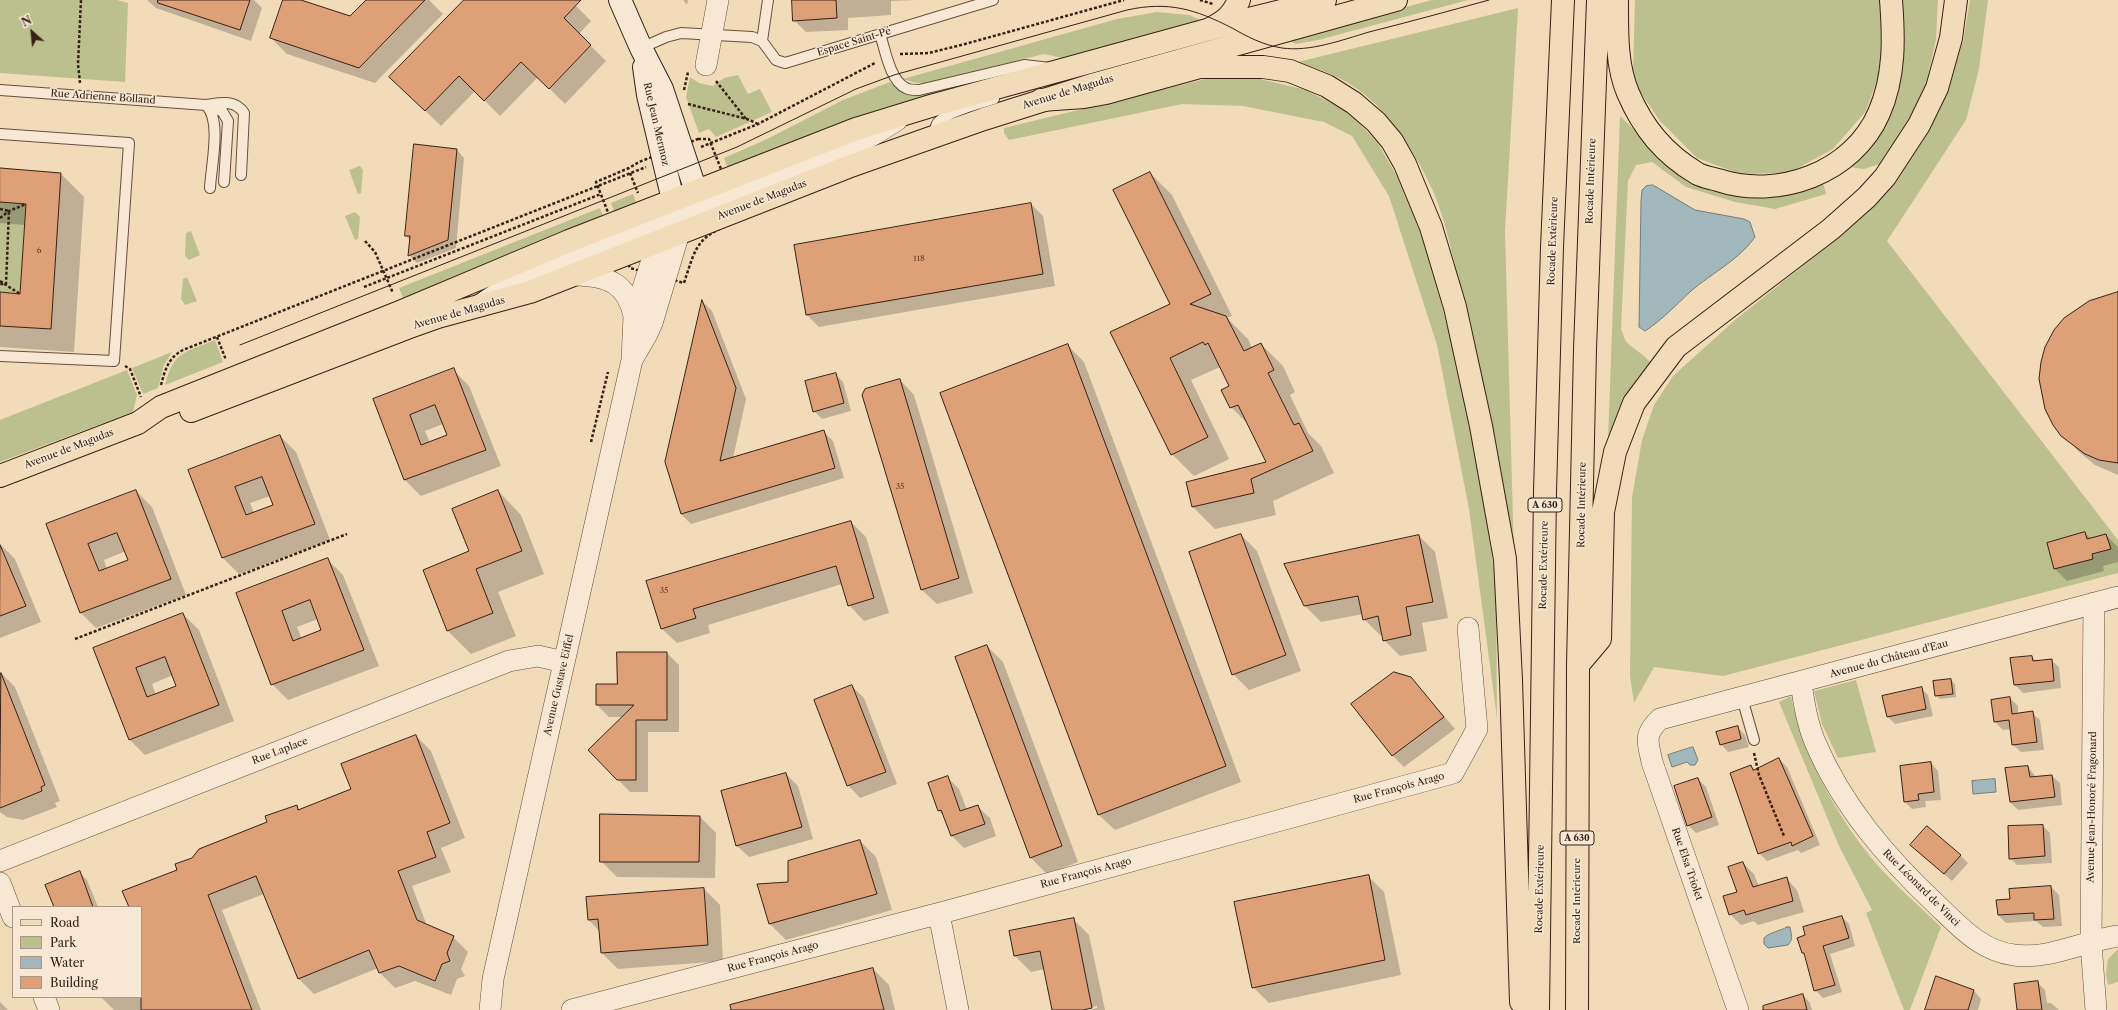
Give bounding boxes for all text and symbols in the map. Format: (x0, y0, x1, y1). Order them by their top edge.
north arrow (12, 12, 52, 52)
text: N (19, 13, 34, 30)
street label: Espace Saint-Pé (816, 25, 892, 59)
street label: Avenue de Magudas (1021, 72, 1115, 112)
street label: Rue Jean Mermoz (641, 81, 671, 167)
street label: Rue Adrienne Bolland (50, 87, 156, 107)
street label: Rocade Intérieure (1584, 138, 1598, 224)
street label: Avenue de Magudas (715, 177, 809, 223)
street label: Rocade Extérieure (1545, 196, 1561, 286)
house number: 6 (37, 246, 41, 256)
house number: 118 (913, 254, 925, 264)
street label: Avenue de Magudas (412, 294, 506, 332)
street label: Avenue de Magudas (22, 426, 116, 472)
street label: Rocade Intérieure (1575, 462, 1589, 548)
house number: 35 (896, 482, 904, 492)
road number: A 630 (1528, 498, 1562, 512)
street label: Rocade Extérieure (1537, 521, 1551, 609)
house number: 35 (660, 586, 668, 596)
street label: Avenue Gustave Eiffel (541, 633, 577, 737)
street label: Avenue du Château d'Eau (1828, 637, 1950, 681)
street label: Avenue Jean-Honoré Fragonard (2085, 731, 2099, 883)
street label: Rue Laplace (250, 735, 310, 767)
street label: Rue François Arago (1352, 770, 1446, 806)
street label: Rue Elsa Triolet (1669, 826, 1705, 902)
road number: A 630 (1560, 831, 1594, 845)
street label: Rocade Extérieure (1533, 845, 1547, 933)
street label: Rue Léonard de Vinci (1880, 847, 1962, 929)
street label: Rue François Arago (1039, 855, 1133, 891)
street label: Rocade Intérieure (1571, 858, 1583, 944)
legend (12, 906, 142, 998)
text: Road (50, 915, 80, 930)
text: Park (50, 935, 76, 950)
street label: Rue François Arago (726, 939, 820, 975)
text: Water (50, 955, 84, 970)
text: Building (50, 975, 98, 990)

